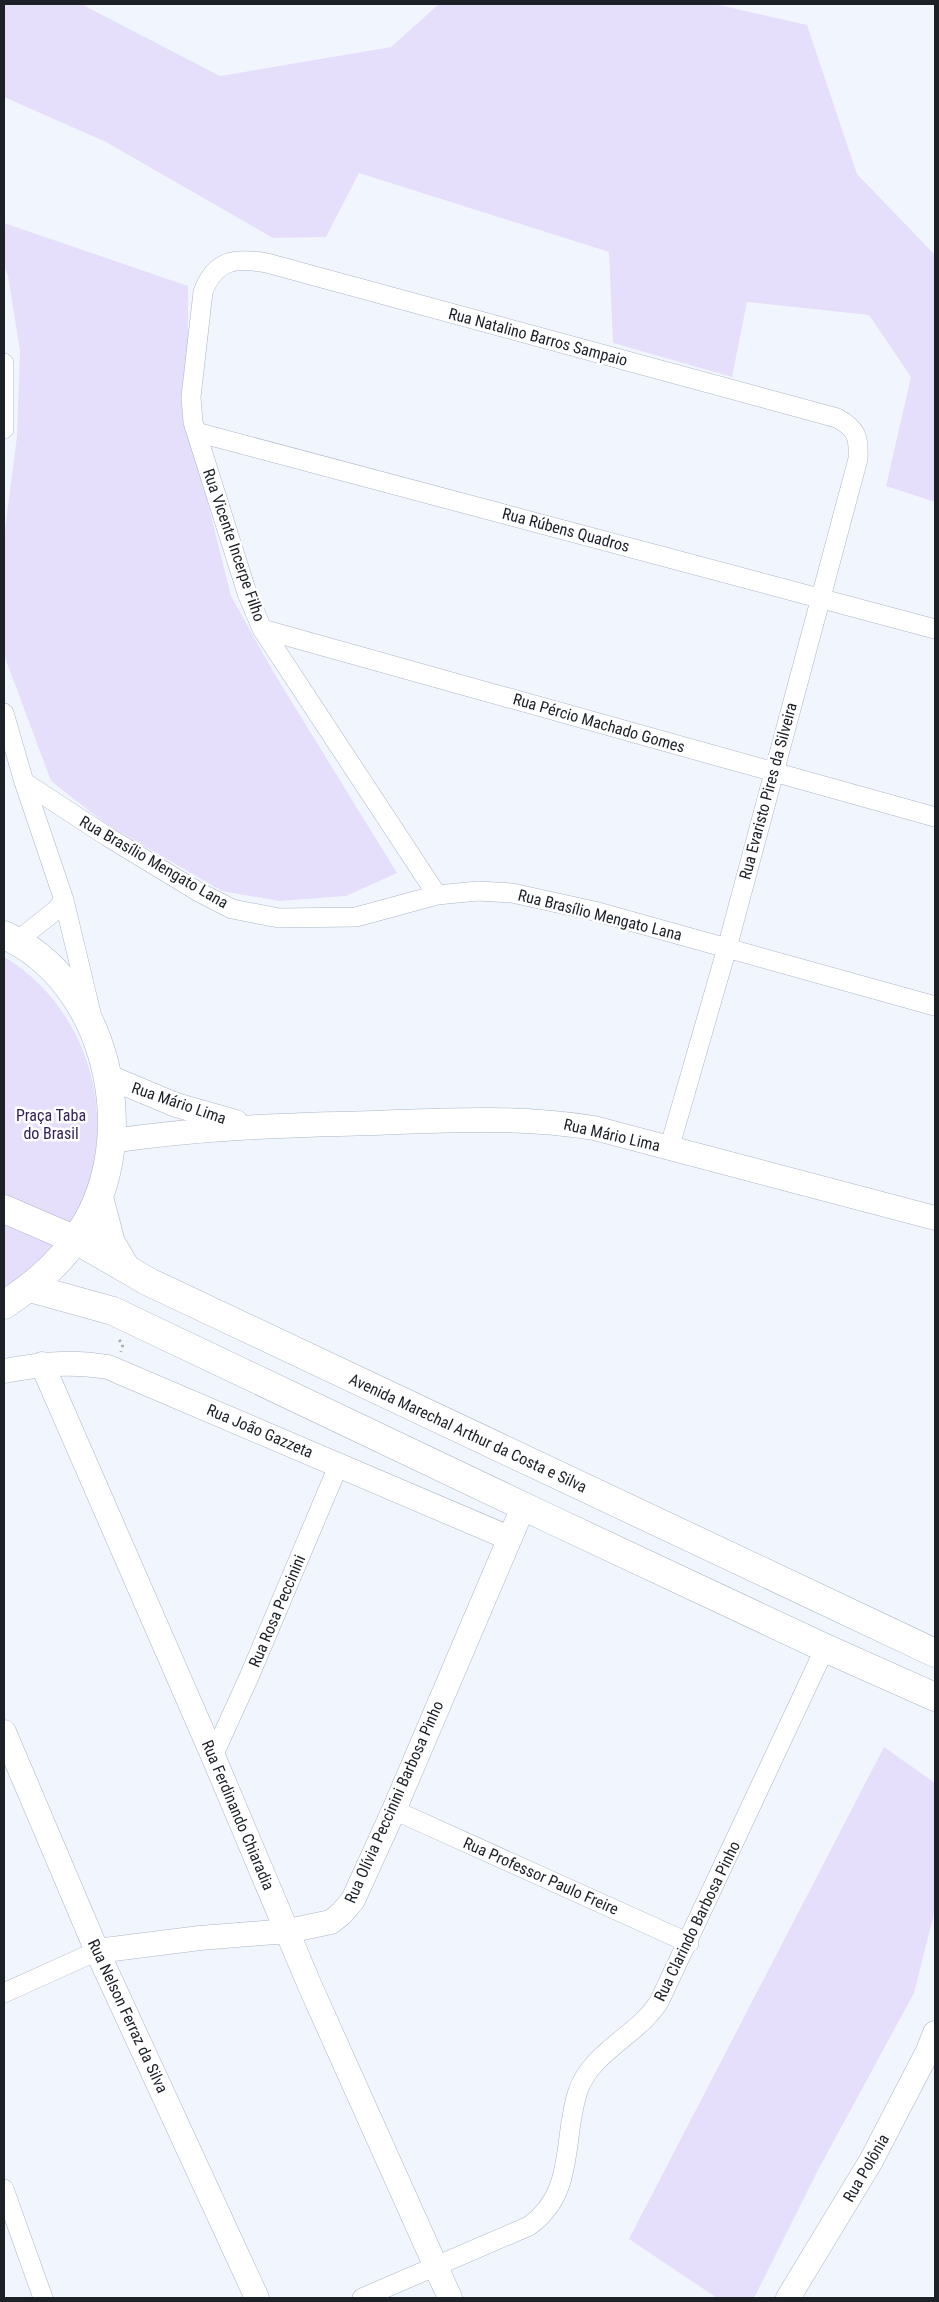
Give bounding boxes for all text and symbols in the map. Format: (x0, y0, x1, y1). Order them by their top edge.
street label: Rua Natalino Barros Sampaio (446, 304, 630, 370)
street label: Rua Vicente Incerpe Filho (199, 466, 269, 624)
street label: Rua Rúbens Quadros (500, 504, 632, 556)
street label: Rua Pércio Machado Gomes (511, 689, 687, 757)
street label: Rua Evaristo Pires da Silveira (735, 700, 801, 882)
street label: Rua Brasílio Mengato Lana (76, 812, 232, 912)
street label: Rua Brasílio Mengato Lana (516, 885, 684, 945)
street label: Rua Mário Lima (129, 1078, 229, 1128)
park label: Praça Taba do Brasil (16, 1106, 86, 1143)
street label: Rua Mário Lima (562, 1115, 662, 1155)
street label: Avenida Marechal Arthur da Costa e Silva (346, 1369, 590, 1497)
street label: Rua João Gazzeta (204, 1400, 316, 1462)
street label: Rua Rosa Peccinini (245, 1552, 309, 1670)
street label: Rua Olívia Peccinini Barbosa Pinho (341, 1698, 447, 1906)
street label: Rua Ferdinando Chiaradia (198, 1737, 278, 1893)
street label: Rua Professor Paulo Freire (460, 1833, 622, 1919)
street label: Rua Clarindo Barbosa Pinho (650, 1838, 744, 2004)
street label: Rua Nelson Ferraz da Silva (84, 1936, 172, 2096)
street label: Rua Polônia (839, 2131, 893, 2205)

